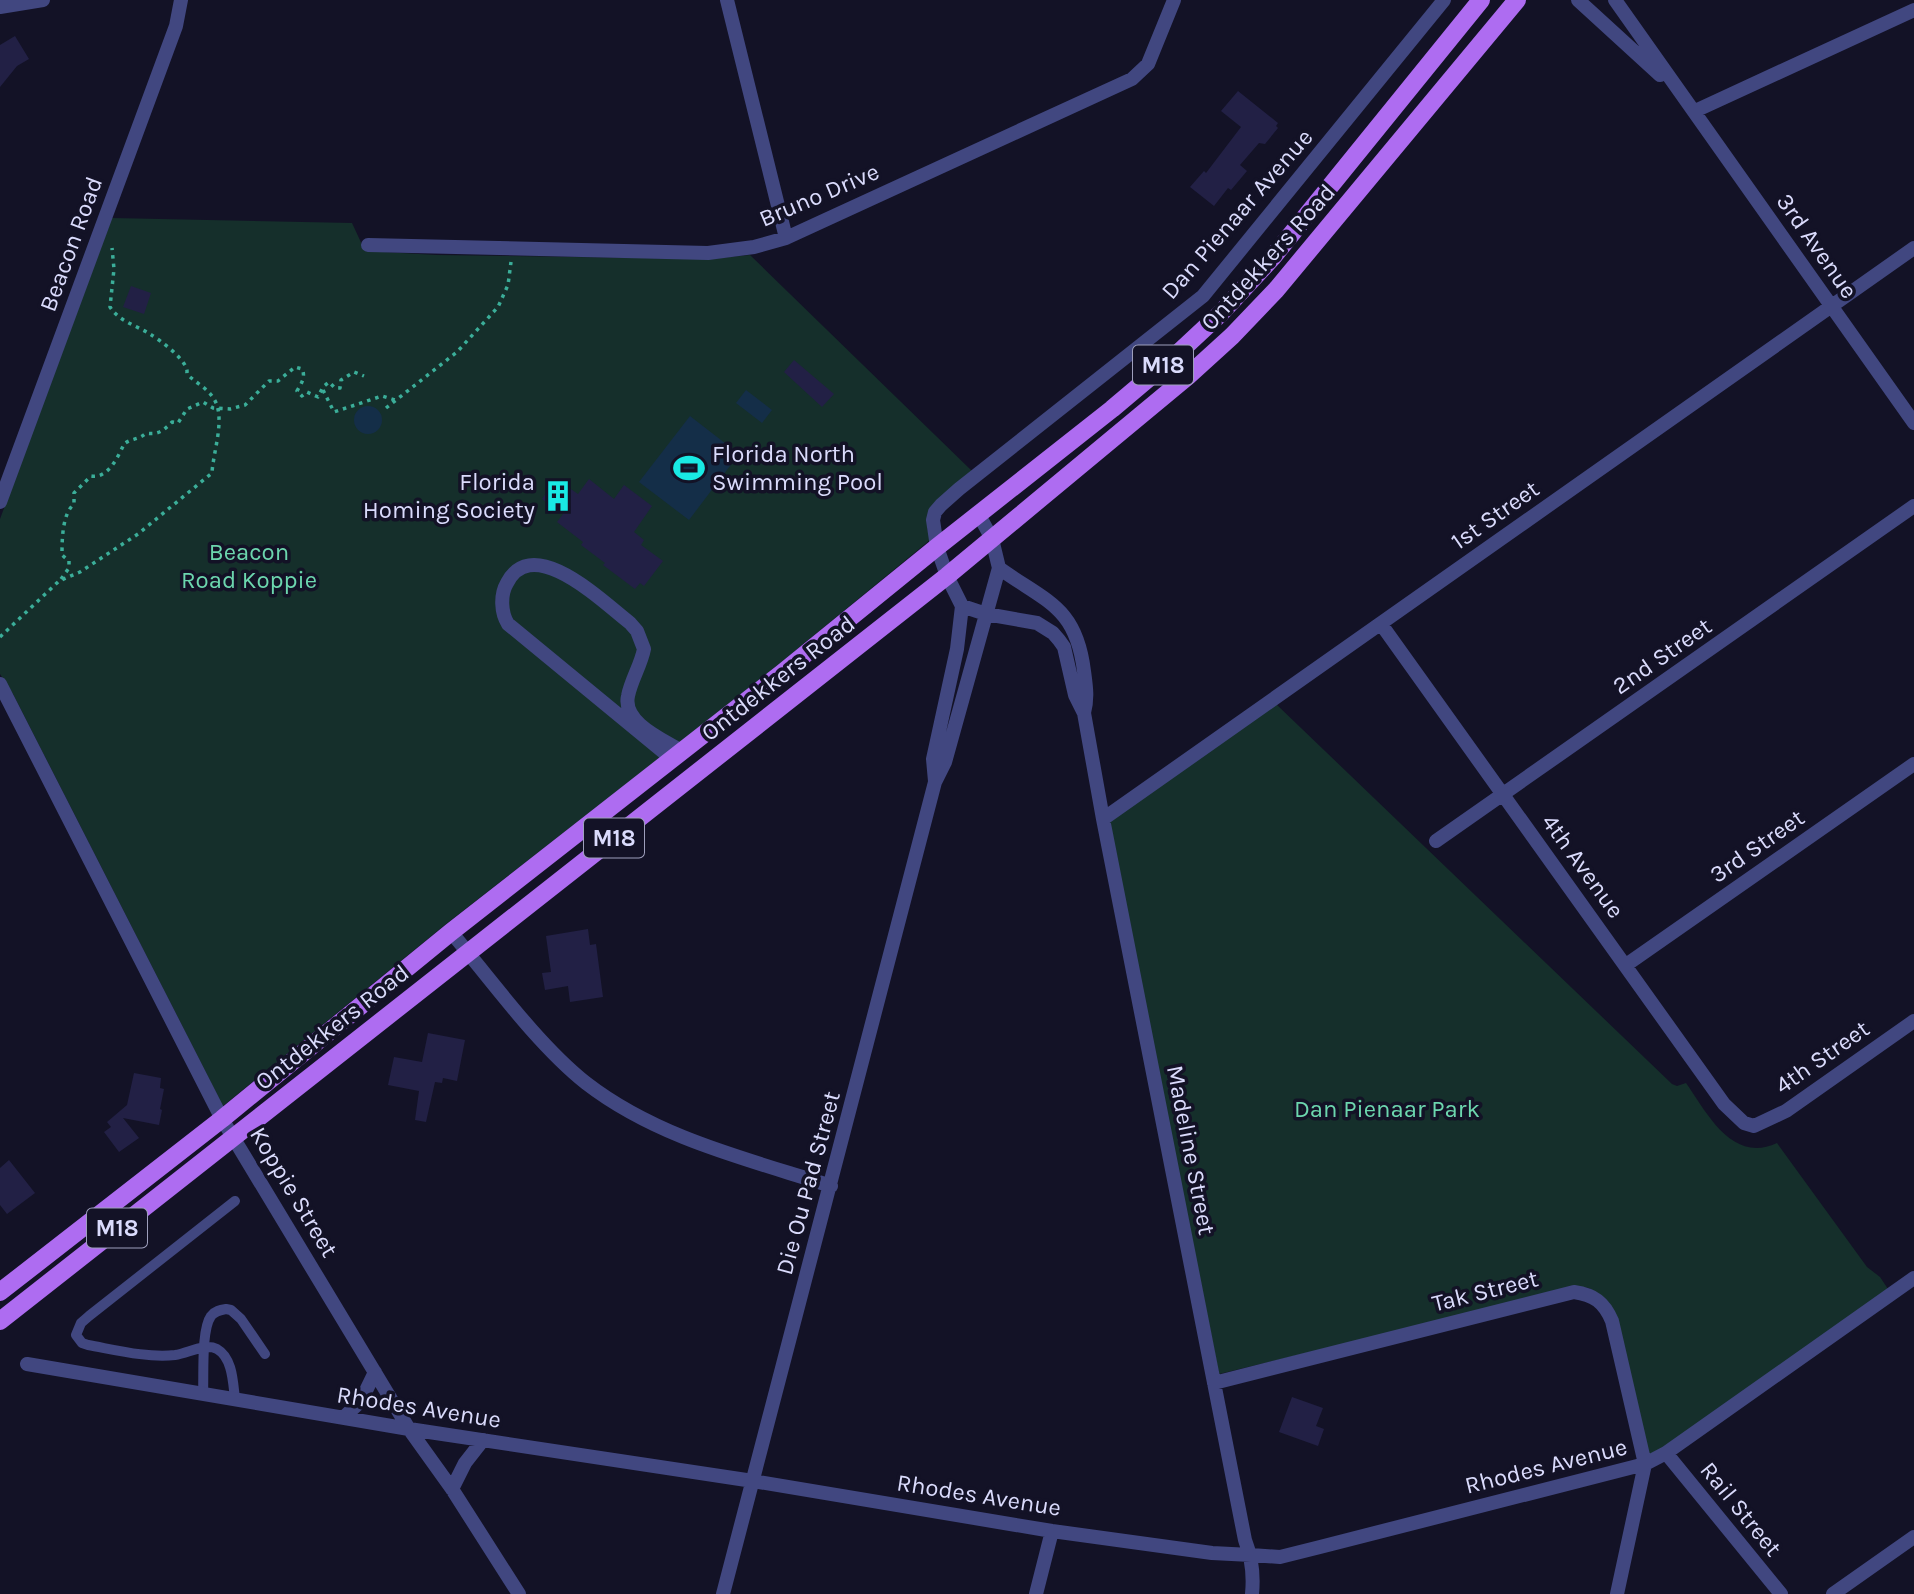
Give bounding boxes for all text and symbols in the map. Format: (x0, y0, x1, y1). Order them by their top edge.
street label: Dan Pienaar Avenue (1155, 123, 1319, 305)
street label: Bruno Drive (755, 157, 883, 233)
street label: Beacon Road (34, 173, 108, 315)
street label: Ontdekkers Road (1195, 178, 1341, 336)
street label: 3rd Avenue (1771, 188, 1863, 304)
road number: M18 (1133, 346, 1193, 384)
place label: Florida North Swimming Pool (712, 440, 883, 496)
sports icon: Florida North Swimming Pool (672, 451, 706, 485)
place label: Florida Homing Society (363, 468, 535, 524)
street label: 1st Street (1446, 475, 1544, 555)
building icon: Florida Homing Society (541, 479, 575, 513)
park label: Beacon Road Koppie (181, 538, 317, 594)
street label: Ontdekkers Road (696, 609, 860, 747)
street label: 2nd Street (1607, 612, 1717, 700)
street label: 3rd Street (1704, 803, 1810, 889)
street label: 4th Avenue (1536, 809, 1630, 923)
road number: M18 (584, 818, 644, 858)
street label: Ontdekkers Road (250, 958, 414, 1096)
street label: 4th Street (1770, 1014, 1874, 1100)
street label: Madeline Street (1161, 1063, 1221, 1237)
street label: Die Ou Pad Street (770, 1088, 846, 1278)
park label: Dan Pienaar Park (1294, 1095, 1480, 1123)
street label: Koppie Street (244, 1122, 344, 1262)
road number: M18 (87, 1208, 147, 1247)
street label: Tak Street (1429, 1264, 1541, 1318)
street label: Rhodes Avenue (335, 1380, 503, 1434)
street label: Rhodes Avenue (1462, 1432, 1630, 1500)
street label: Rail Street (1694, 1456, 1788, 1562)
street label: Rhodes Avenue (895, 1468, 1063, 1522)

